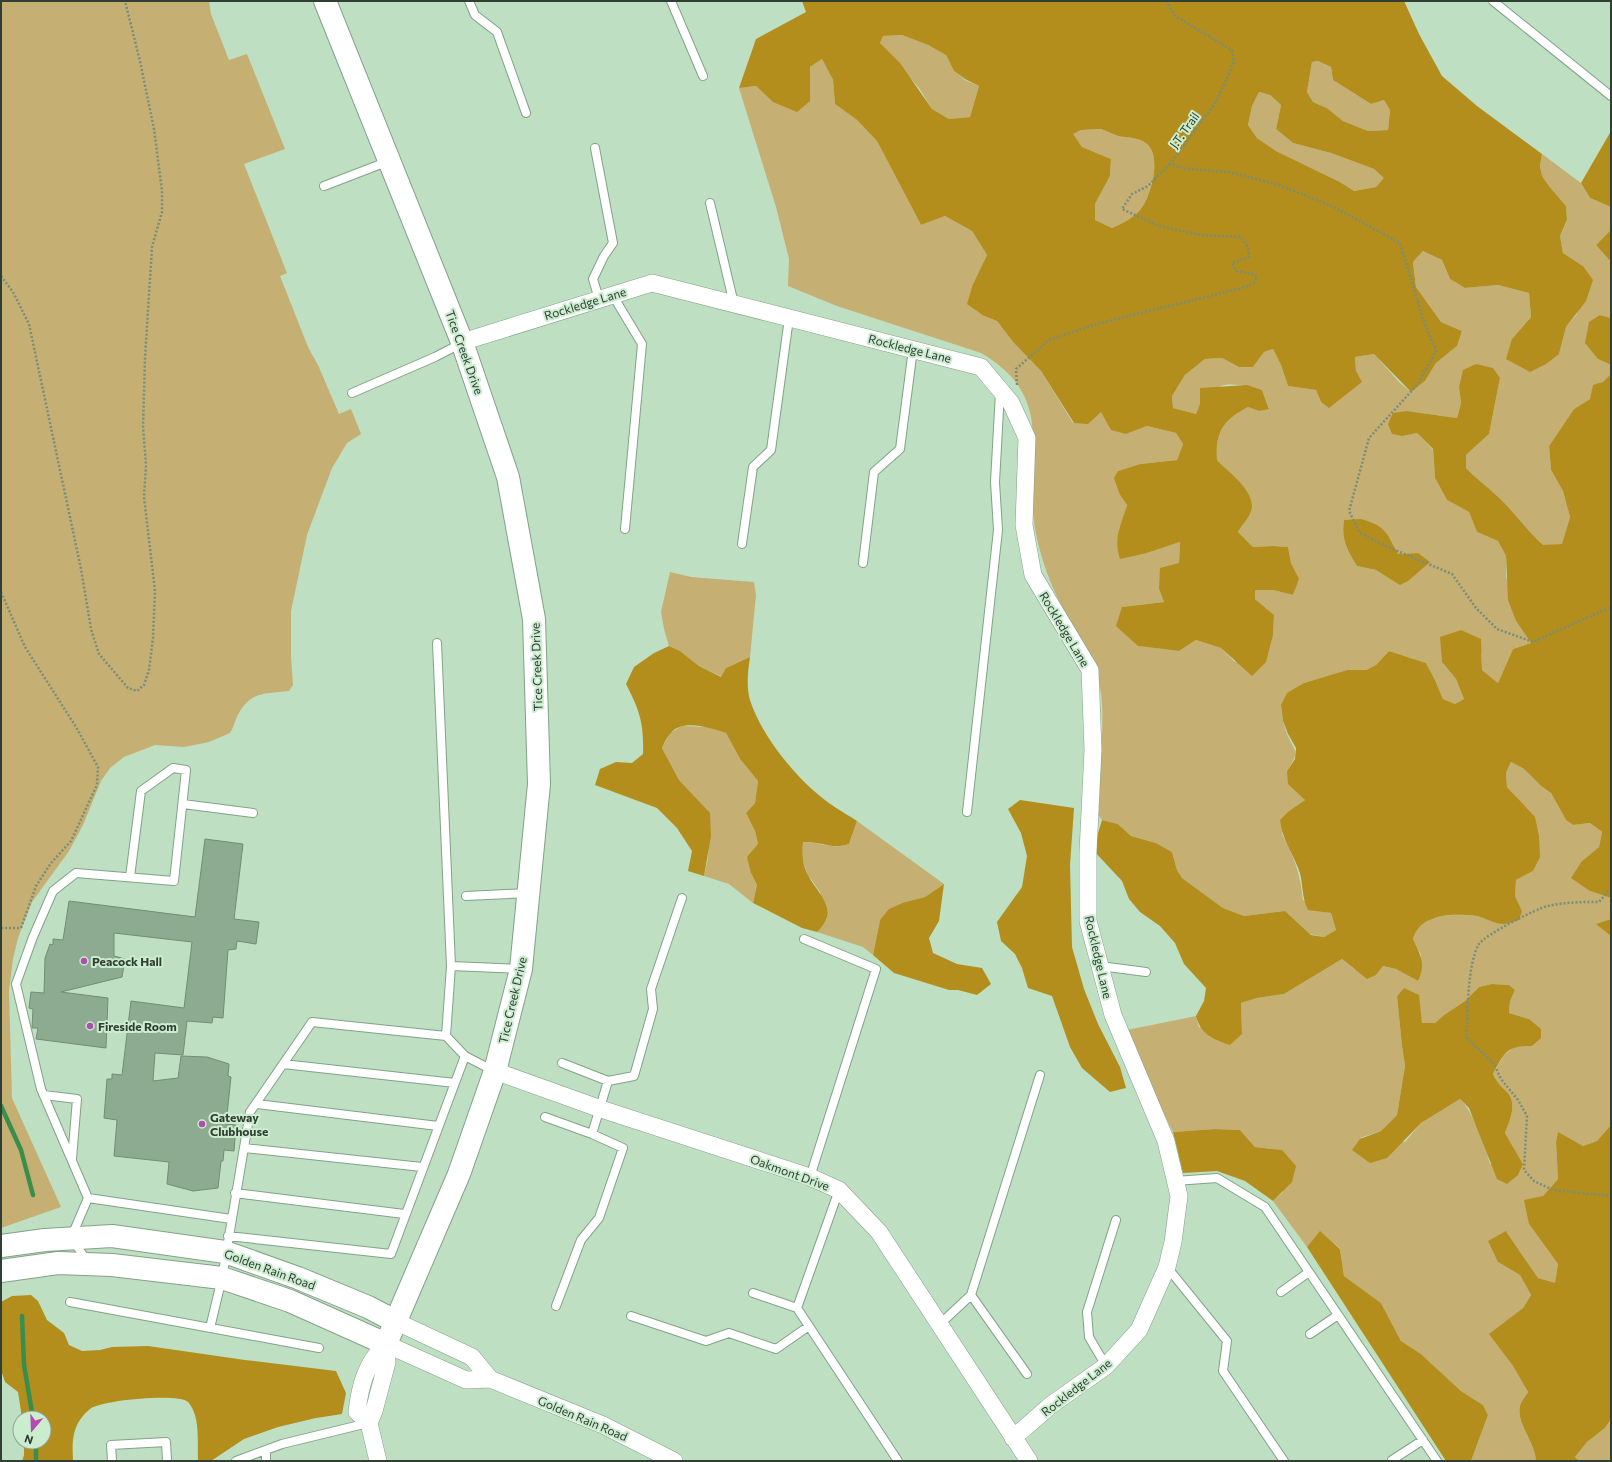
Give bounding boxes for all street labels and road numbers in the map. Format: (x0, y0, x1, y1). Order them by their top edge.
street label: J.T. Trail (1166, 109, 1203, 151)
street label: Rockledge Lane (542, 284, 628, 322)
street label: Tice Creek Drive (443, 308, 487, 396)
street label: Rockledge Lane (867, 331, 953, 365)
street label: Rockledge Lane (1037, 589, 1093, 669)
street label: Tice Creek Drive (527, 622, 545, 712)
street label: Rockledge Lane (1083, 914, 1115, 1000)
street label: Tice Creek Drive (495, 955, 529, 1045)
street label: Oakmont Drive (748, 1151, 832, 1193)
street label: Golden Rain Road (222, 1246, 318, 1292)
street label: Rockledge Lane (1038, 1355, 1114, 1419)
street label: Golden Rain Road (536, 1393, 630, 1443)

